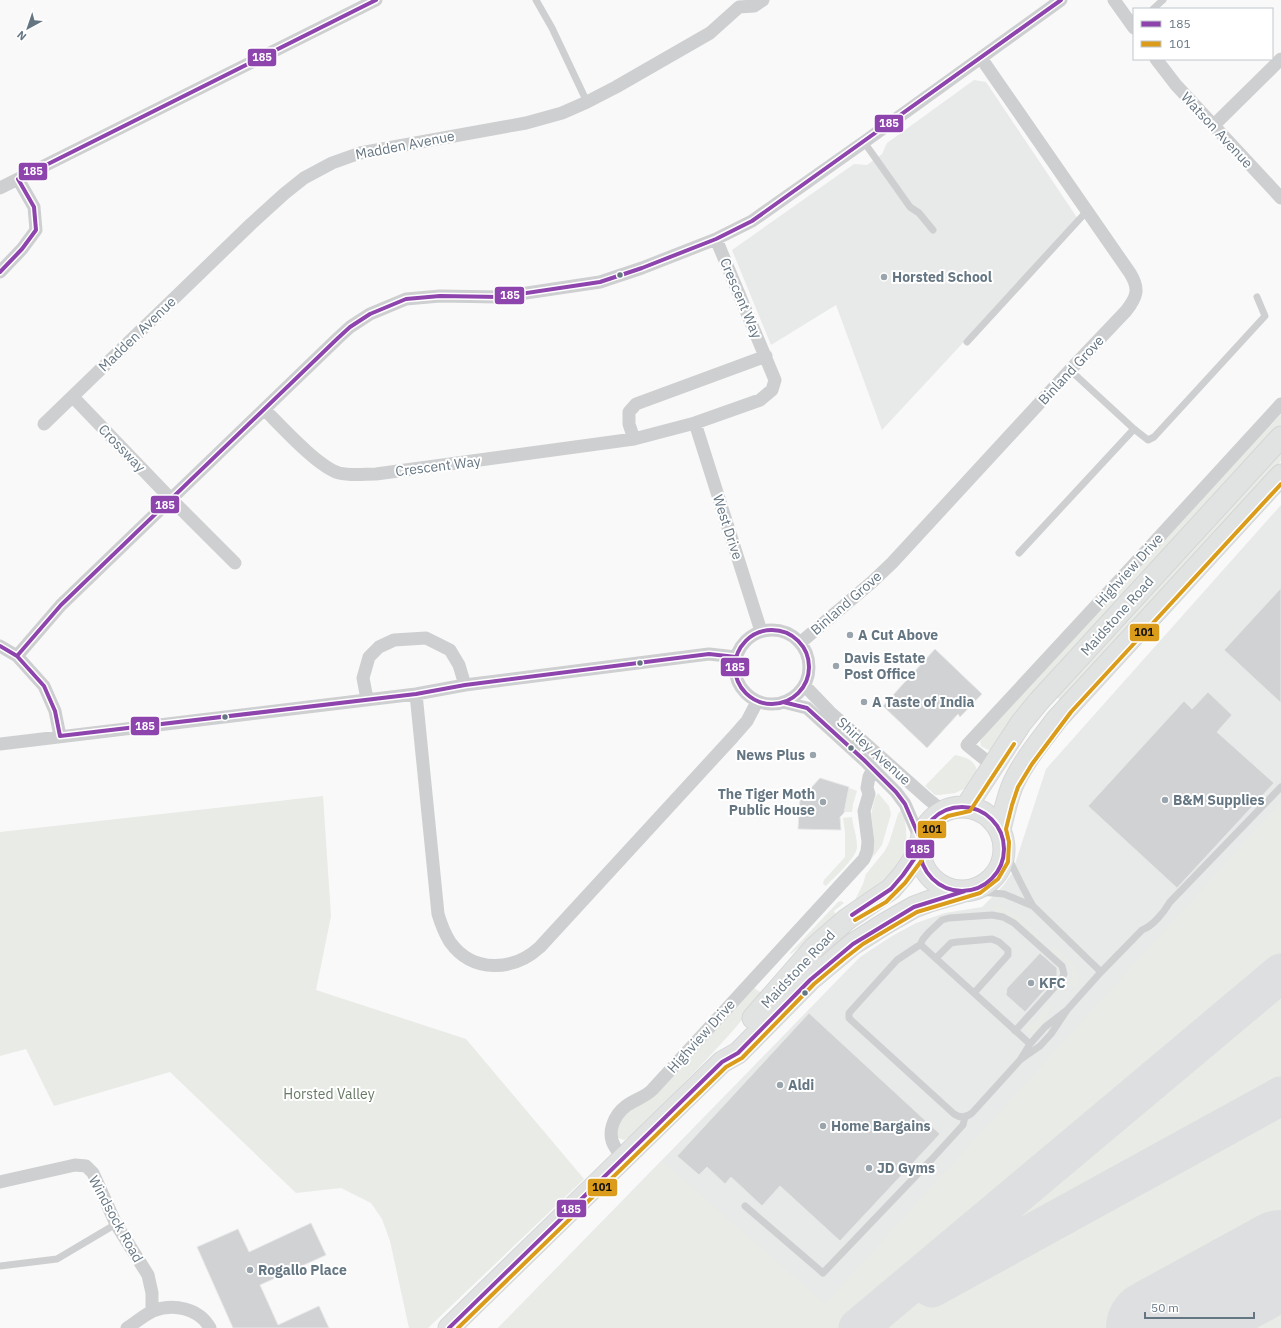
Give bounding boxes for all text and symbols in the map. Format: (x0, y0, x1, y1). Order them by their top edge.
north arrow (8, 8, 48, 48)
legend (1133, 8, 1273, 60)
text: 185 (1169, 16, 1191, 31)
text: N (14, 28, 29, 44)
text: 101 (1169, 36, 1191, 51)
line badge: 185 (247, 48, 277, 67)
text: 185 (252, 50, 272, 64)
street label: Watson Avenue (1177, 88, 1257, 172)
line badge: 185 (874, 114, 904, 133)
text: 185 (879, 116, 899, 130)
street label: Madden Avenue (354, 126, 456, 163)
line badge: 185 (18, 162, 48, 181)
text: 185 (23, 164, 43, 178)
street label: Crescent Way (716, 255, 766, 341)
place label: Horsted School (892, 268, 992, 286)
unlabelled marker (615, 270, 625, 280)
marker: Horsted School (879, 272, 889, 282)
line badge: 185 (494, 286, 525, 305)
text: 185 (500, 288, 520, 302)
street label: Madden Avenue (95, 292, 180, 375)
street label: Binland Grove (1034, 331, 1108, 408)
street label: Crossway (95, 420, 149, 476)
street label: Crescent Way (394, 452, 482, 480)
street label: West Drive (709, 492, 747, 562)
line badge: 185 (150, 495, 180, 514)
text: 185 (155, 498, 175, 512)
street label: Highview Drive (1091, 529, 1167, 611)
street label: Binland Grove (807, 567, 885, 639)
street label: Maidstone Road (1077, 572, 1157, 660)
line badge: 101 (1129, 623, 1160, 642)
text: 101 (1134, 625, 1154, 639)
place label: A Cut Above (858, 626, 938, 644)
marker: A Cut Above (845, 630, 855, 640)
place label: Davis Estate Post Office (844, 649, 925, 683)
line badge: 185 (720, 657, 750, 677)
unlabelled marker (635, 658, 645, 668)
text: 185 (725, 660, 745, 674)
marker: Davis Estate Post Office (831, 661, 841, 671)
place label: A Taste of India (872, 693, 975, 711)
marker: A Taste of India (859, 697, 869, 707)
unlabelled marker (220, 712, 230, 722)
street label: Shirley Avenue (833, 713, 915, 789)
line badge: 185 (130, 716, 160, 736)
text: 185 (135, 719, 155, 733)
unlabelled marker (846, 743, 856, 753)
place label: News Plus (736, 746, 805, 764)
marker: News Plus (808, 750, 818, 760)
place label: The Tiger Moth Public House (718, 785, 815, 819)
place label: B&M Supplies (1173, 791, 1264, 809)
marker: B&M Supplies (1160, 795, 1170, 805)
marker: The Tiger Moth Public House (818, 797, 828, 807)
line badge: 101 (917, 820, 947, 839)
text: 101 (922, 822, 942, 836)
line badge: 185 (905, 839, 935, 859)
text: 185 (910, 842, 930, 856)
street label: Maidstone Road (757, 926, 839, 1012)
place label: KFC (1039, 974, 1066, 992)
marker: KFC (1026, 978, 1036, 988)
unlabelled marker (800, 988, 810, 998)
street label: Highview Drive (663, 995, 739, 1077)
place label: Aldi (788, 1076, 814, 1094)
marker: Aldi (775, 1080, 785, 1090)
park label: Horsted Valley (283, 1085, 375, 1103)
place label: Home Bargains (831, 1117, 931, 1135)
marker: Home Bargains (818, 1121, 828, 1131)
place label: JD Gyms (877, 1159, 935, 1177)
marker: JD Gyms (864, 1163, 874, 1173)
street label: Windsock Road (85, 1172, 147, 1266)
line badge: 101 (587, 1178, 618, 1197)
text: 101 (592, 1180, 612, 1194)
line badge: 185 (556, 1199, 587, 1218)
text: 185 (561, 1202, 581, 1216)
place label: Rogallo Place (258, 1261, 347, 1279)
marker: Rogallo Place (245, 1265, 255, 1275)
scale bar (1145, 1294, 1254, 1320)
text: 50 m (1151, 1300, 1179, 1315)

